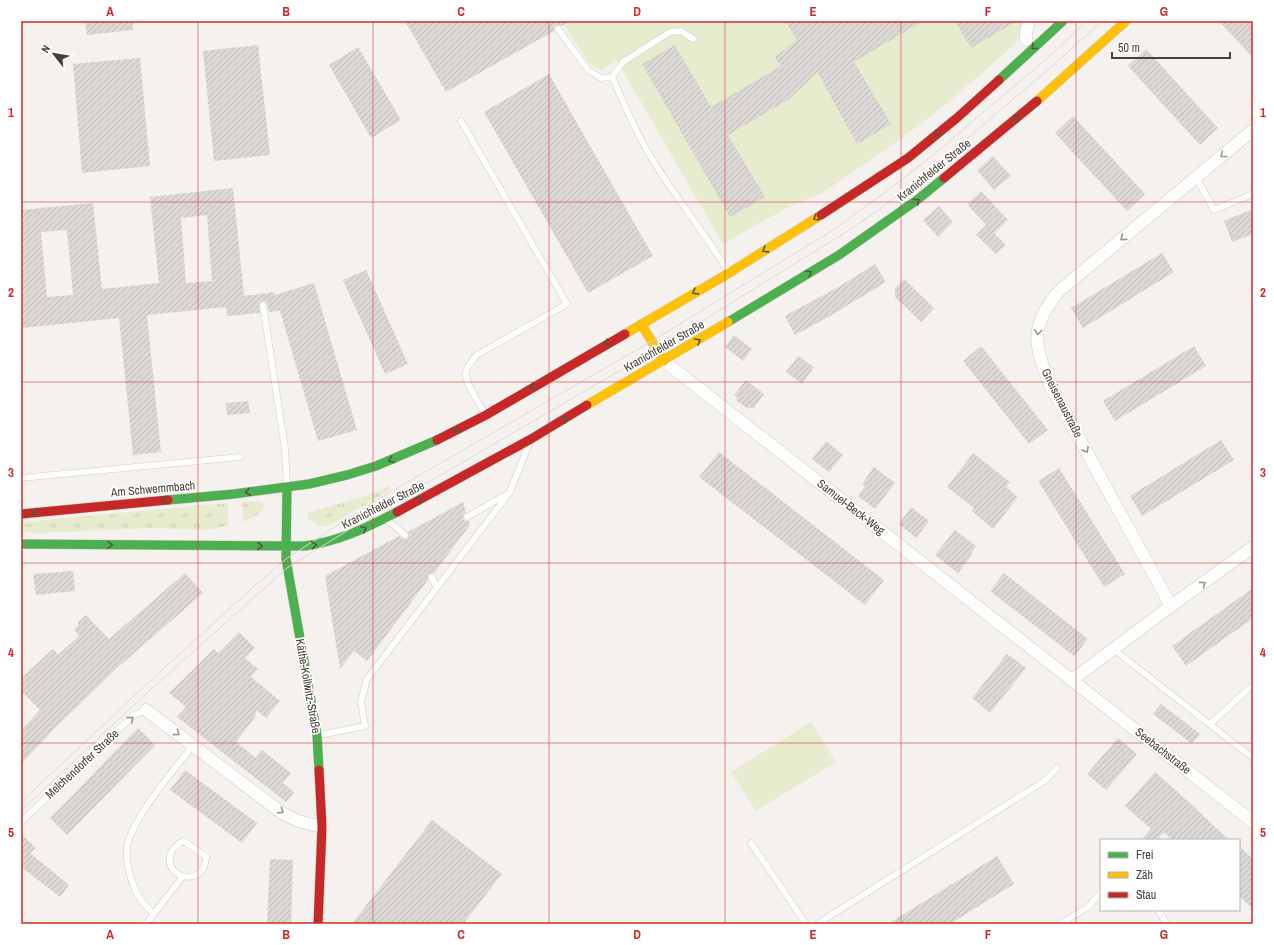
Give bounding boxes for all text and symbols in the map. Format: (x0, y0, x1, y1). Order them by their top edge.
text: A (106, 3, 114, 20)
text: B (282, 3, 290, 20)
text: C (457, 3, 465, 20)
text: D (633, 3, 641, 20)
text: E (809, 3, 817, 20)
text: F (985, 3, 992, 20)
text: G (1160, 3, 1168, 20)
north arrow (34, 34, 74, 74)
scale bar (1112, 34, 1230, 60)
text: 50 m (1118, 40, 1140, 56)
text: N (38, 42, 53, 55)
one-way arrow (1031, 42, 1039, 50)
text: 1 (8, 104, 14, 121)
text: 1 (1260, 104, 1266, 121)
one-way arrow (1012, 115, 1019, 122)
one-way arrow (935, 129, 942, 136)
street label: Kranichfelder Straße (894, 135, 974, 205)
one-way arrow (1220, 151, 1228, 158)
one-way arrow (912, 198, 919, 205)
one-way arrow (813, 214, 820, 221)
one-way arrow (1120, 233, 1127, 240)
one-way arrow (763, 245, 770, 252)
one-way arrow (805, 271, 812, 278)
text: 2 (8, 284, 14, 301)
text: 2 (1260, 284, 1266, 301)
one-way arrow (692, 288, 699, 295)
street label: Kranichfelder Straße (621, 316, 707, 376)
one-way arrow (1034, 329, 1043, 335)
one-way arrow (694, 338, 701, 345)
one-way arrow (604, 339, 611, 346)
street label: Gneisenaustraße (1038, 365, 1086, 441)
one-way arrow (530, 383, 537, 390)
one-way arrow (561, 416, 568, 424)
one-way arrow (454, 426, 461, 433)
one-way arrow (1082, 446, 1089, 454)
one-way arrow (388, 455, 395, 463)
text: 3 (8, 464, 14, 481)
text: 3 (1260, 464, 1266, 481)
street label: Samuel-Beck-Weg (814, 475, 889, 539)
street label: Am Schwemmbach (109, 477, 196, 501)
street label: Kranichfelder Straße (339, 477, 427, 533)
one-way arrow (245, 487, 251, 496)
one-way arrow (161, 496, 167, 505)
one-way arrow (416, 498, 423, 505)
one-way arrow (32, 508, 38, 517)
one-way arrow (360, 526, 368, 534)
one-way arrow (107, 541, 113, 549)
one-way arrow (311, 541, 317, 550)
one-way arrow (257, 542, 263, 550)
one-way arrow (1198, 581, 1205, 588)
street label: Käthe-Kollwitz-Straße (292, 637, 324, 735)
text: 4 (8, 644, 14, 661)
text: 4 (1260, 644, 1266, 661)
one-way arrow (127, 716, 134, 723)
street label: Seebachstraße (1132, 724, 1194, 778)
street label: Melchendorfer Straße (42, 726, 122, 802)
one-way arrow (173, 728, 180, 735)
one-way arrow (277, 807, 284, 814)
text: 5 (8, 824, 14, 841)
text: 5 (1260, 824, 1266, 841)
legend (1100, 839, 1240, 911)
text: Frei (1136, 847, 1154, 863)
text: Zäh (1136, 867, 1153, 883)
text: Stau (1136, 887, 1156, 903)
text: A (106, 926, 114, 943)
text: B (282, 926, 290, 943)
text: C (457, 926, 465, 943)
text: D (633, 926, 641, 943)
text: E (809, 926, 817, 943)
text: F (985, 926, 992, 943)
text: G (1160, 926, 1168, 943)

